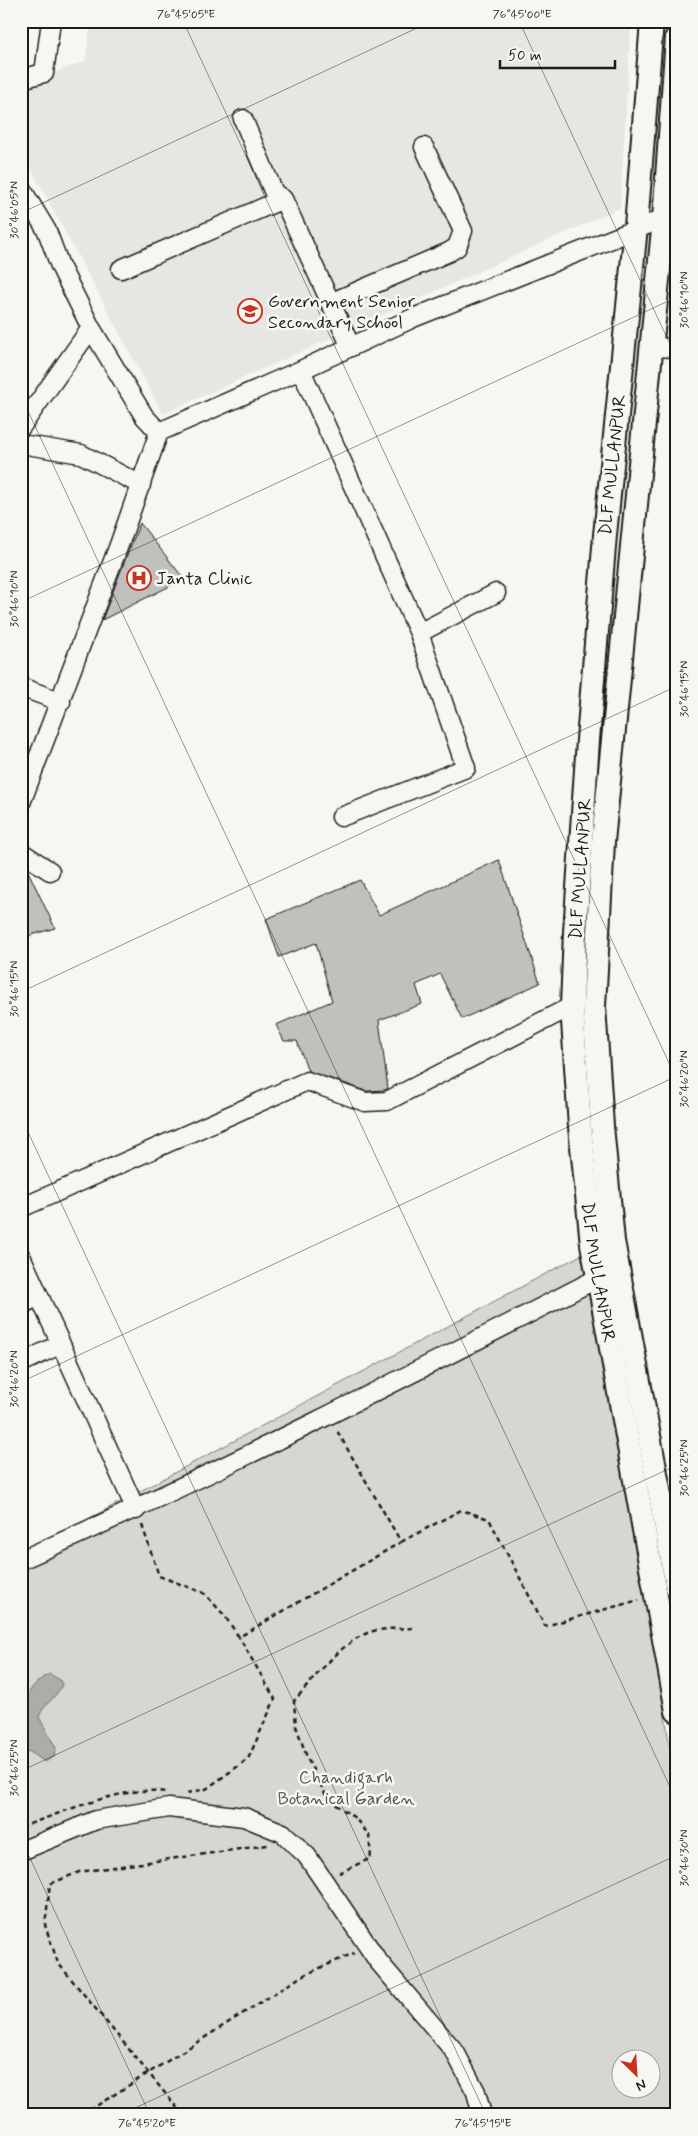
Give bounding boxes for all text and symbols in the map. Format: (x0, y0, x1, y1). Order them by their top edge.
text: 76°45'05"E (157, 7, 215, 23)
text: 76°45'00"E (493, 7, 551, 23)
scale bar (500, 38, 616, 70)
text: 50 m (508, 46, 542, 66)
text: 30°46'05"N (7, 181, 23, 239)
text: 30°46'10"N (677, 271, 693, 329)
place label: Government Senior Secondary School (268, 290, 415, 335)
school or university icon: Government Senior Secondary School (237, 298, 263, 324)
street label: DLF MULLANPUR (594, 393, 632, 537)
hospital icon: Janta Clinic (126, 565, 152, 591)
place label: Janta Clinic (156, 567, 252, 591)
text: 30°46'10"N (7, 570, 23, 628)
text: 30°46'15"N (677, 661, 693, 717)
street label: DLF MULLANPUR (564, 797, 598, 941)
text: 30°46'15"N (7, 961, 23, 1017)
text: 30°46'20"N (677, 1050, 693, 1108)
street label: DLF MULLANPUR (575, 1201, 621, 1345)
text: 30°46'20"N (7, 1350, 23, 1408)
text: 30°46'25"N (677, 1439, 693, 1497)
text: 30°46'25"N (7, 1739, 23, 1797)
park label: Chandigarh Botanical Garden (277, 1766, 415, 1811)
text: 30°46'30"N (677, 1829, 693, 1887)
north arrow (610, 2048, 660, 2098)
text: N (633, 2075, 649, 2095)
text: 76°45'20"E (118, 2116, 176, 2132)
text: 76°45'15"E (454, 2116, 512, 2132)

